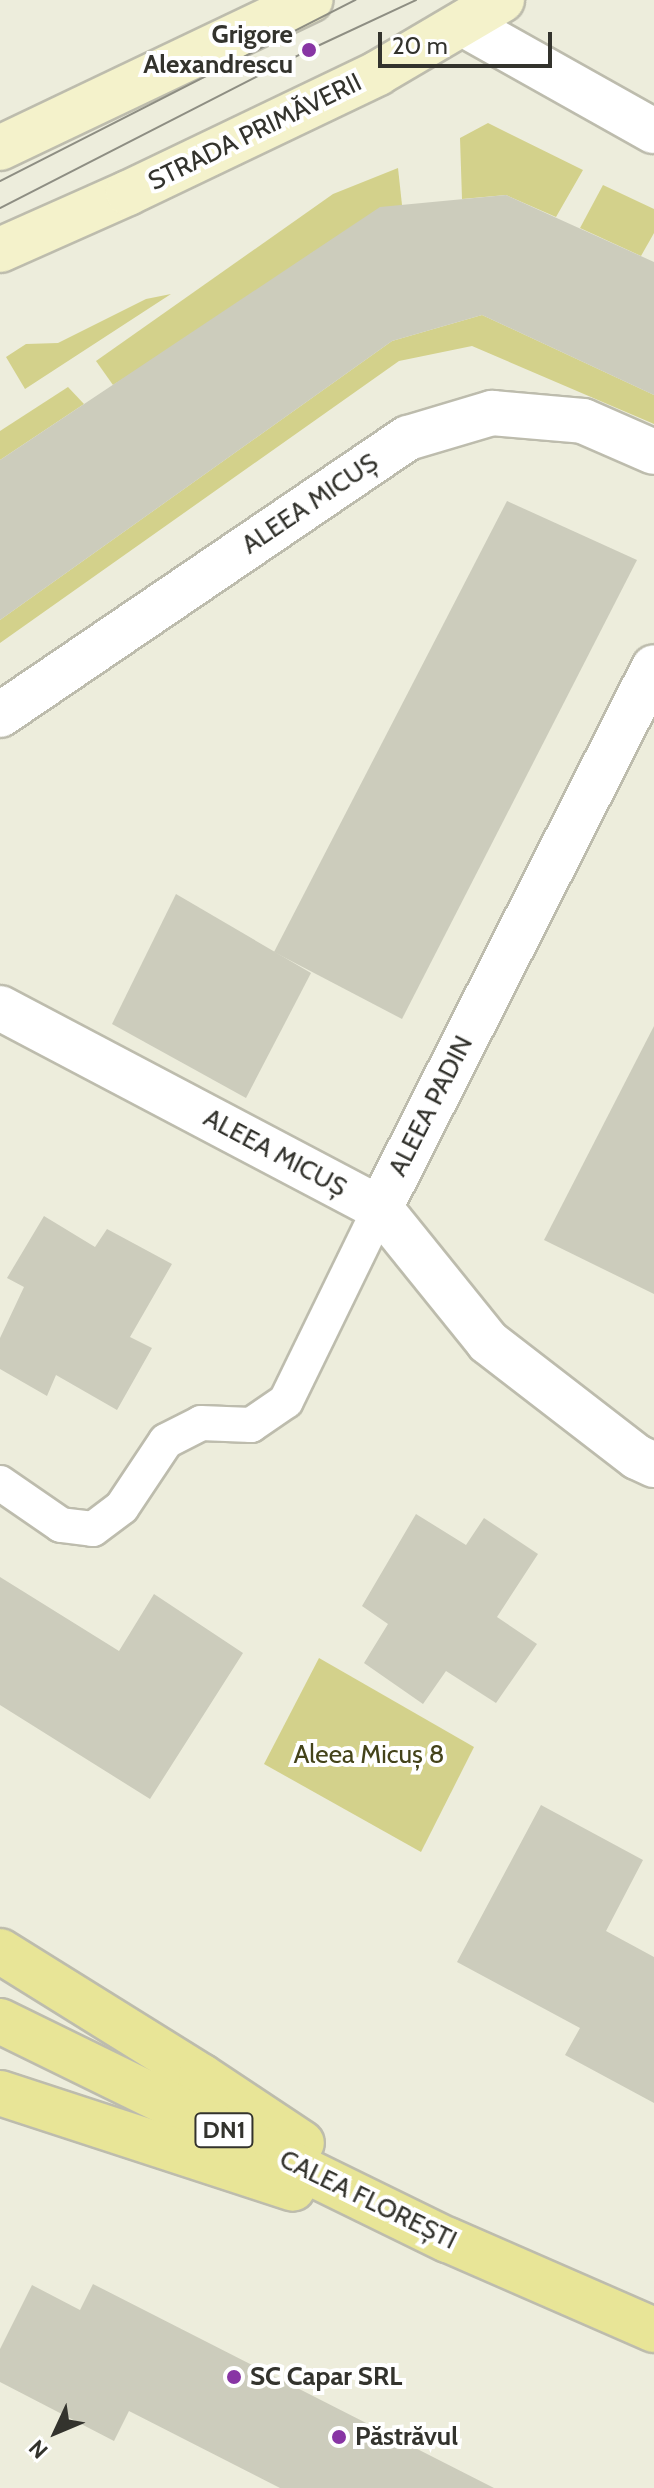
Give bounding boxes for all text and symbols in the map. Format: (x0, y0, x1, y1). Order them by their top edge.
scale bar (382, 16, 556, 66)
place label: Grigore Alexandrescu (143, 19, 293, 80)
text: 20 m (392, 31, 448, 60)
marker: Grigore Alexandrescu (300, 41, 318, 59)
street label: STRADA PRIMĂVERII (143, 67, 367, 197)
street label: ALEEA MICUȘ (236, 447, 384, 561)
street label: ALEEA PADIN (382, 1031, 480, 1181)
street label: ALEEA MICUȘ (198, 1102, 352, 1204)
park label: Aleea Micuș 8 (294, 1739, 444, 1771)
road number: DN1 (194, 2110, 254, 2150)
street label: CALEA FLOREȘTI (274, 2144, 462, 2256)
place label: SC Capar SRL (250, 2361, 402, 2393)
marker: SC Capar SRL (225, 2368, 243, 2386)
north arrow (16, 2392, 96, 2472)
place label: Păstrăvul (355, 2421, 458, 2453)
marker: Păstrăvul (330, 2428, 348, 2446)
text: N (23, 2434, 53, 2464)

